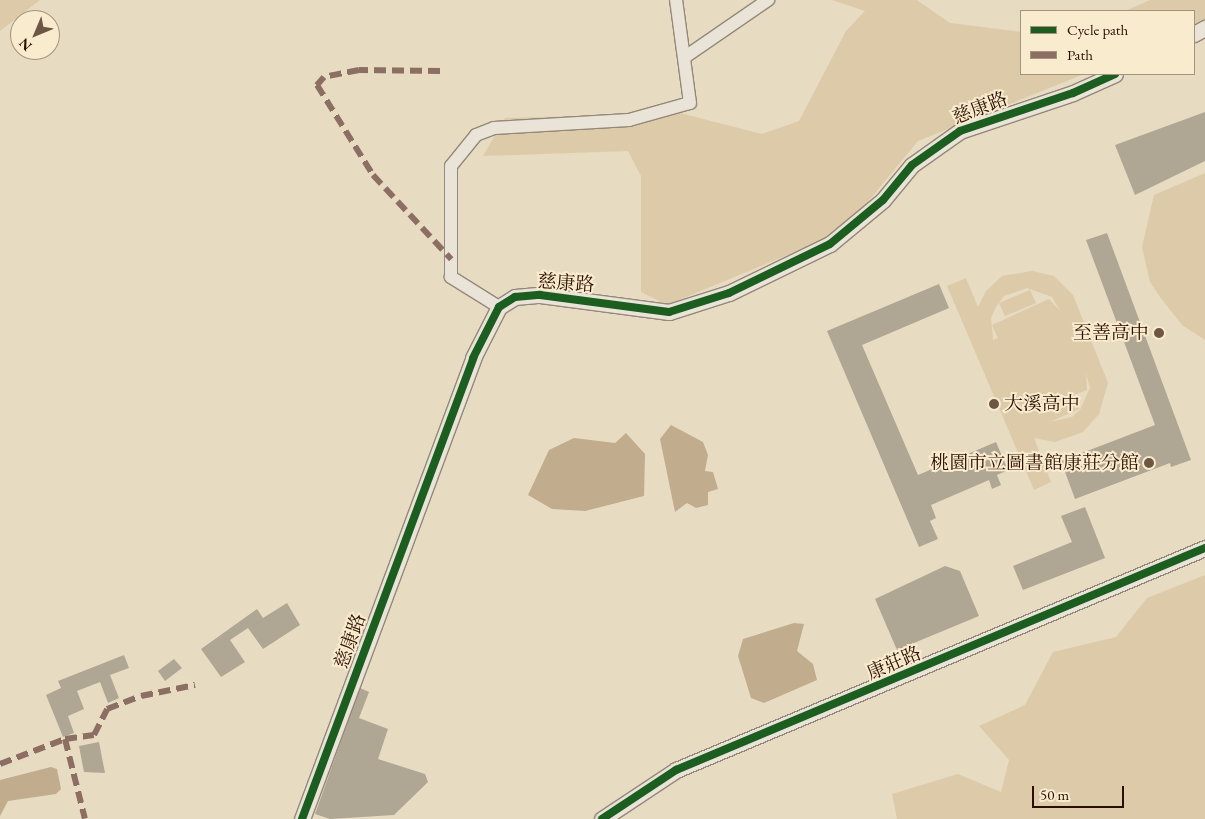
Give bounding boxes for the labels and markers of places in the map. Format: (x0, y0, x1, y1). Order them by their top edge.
place label: 至善高中 (1073, 322, 1149, 344)
marker: 至善高中 (1153, 327, 1165, 339)
place label: 大溪高中 (1004, 393, 1080, 415)
marker: 大溪高中 (988, 398, 1000, 410)
place label: 桃園市立圖書館康莊分館 (930, 452, 1139, 474)
marker: 桃園市立圖書館康莊分館 (1143, 457, 1155, 469)

